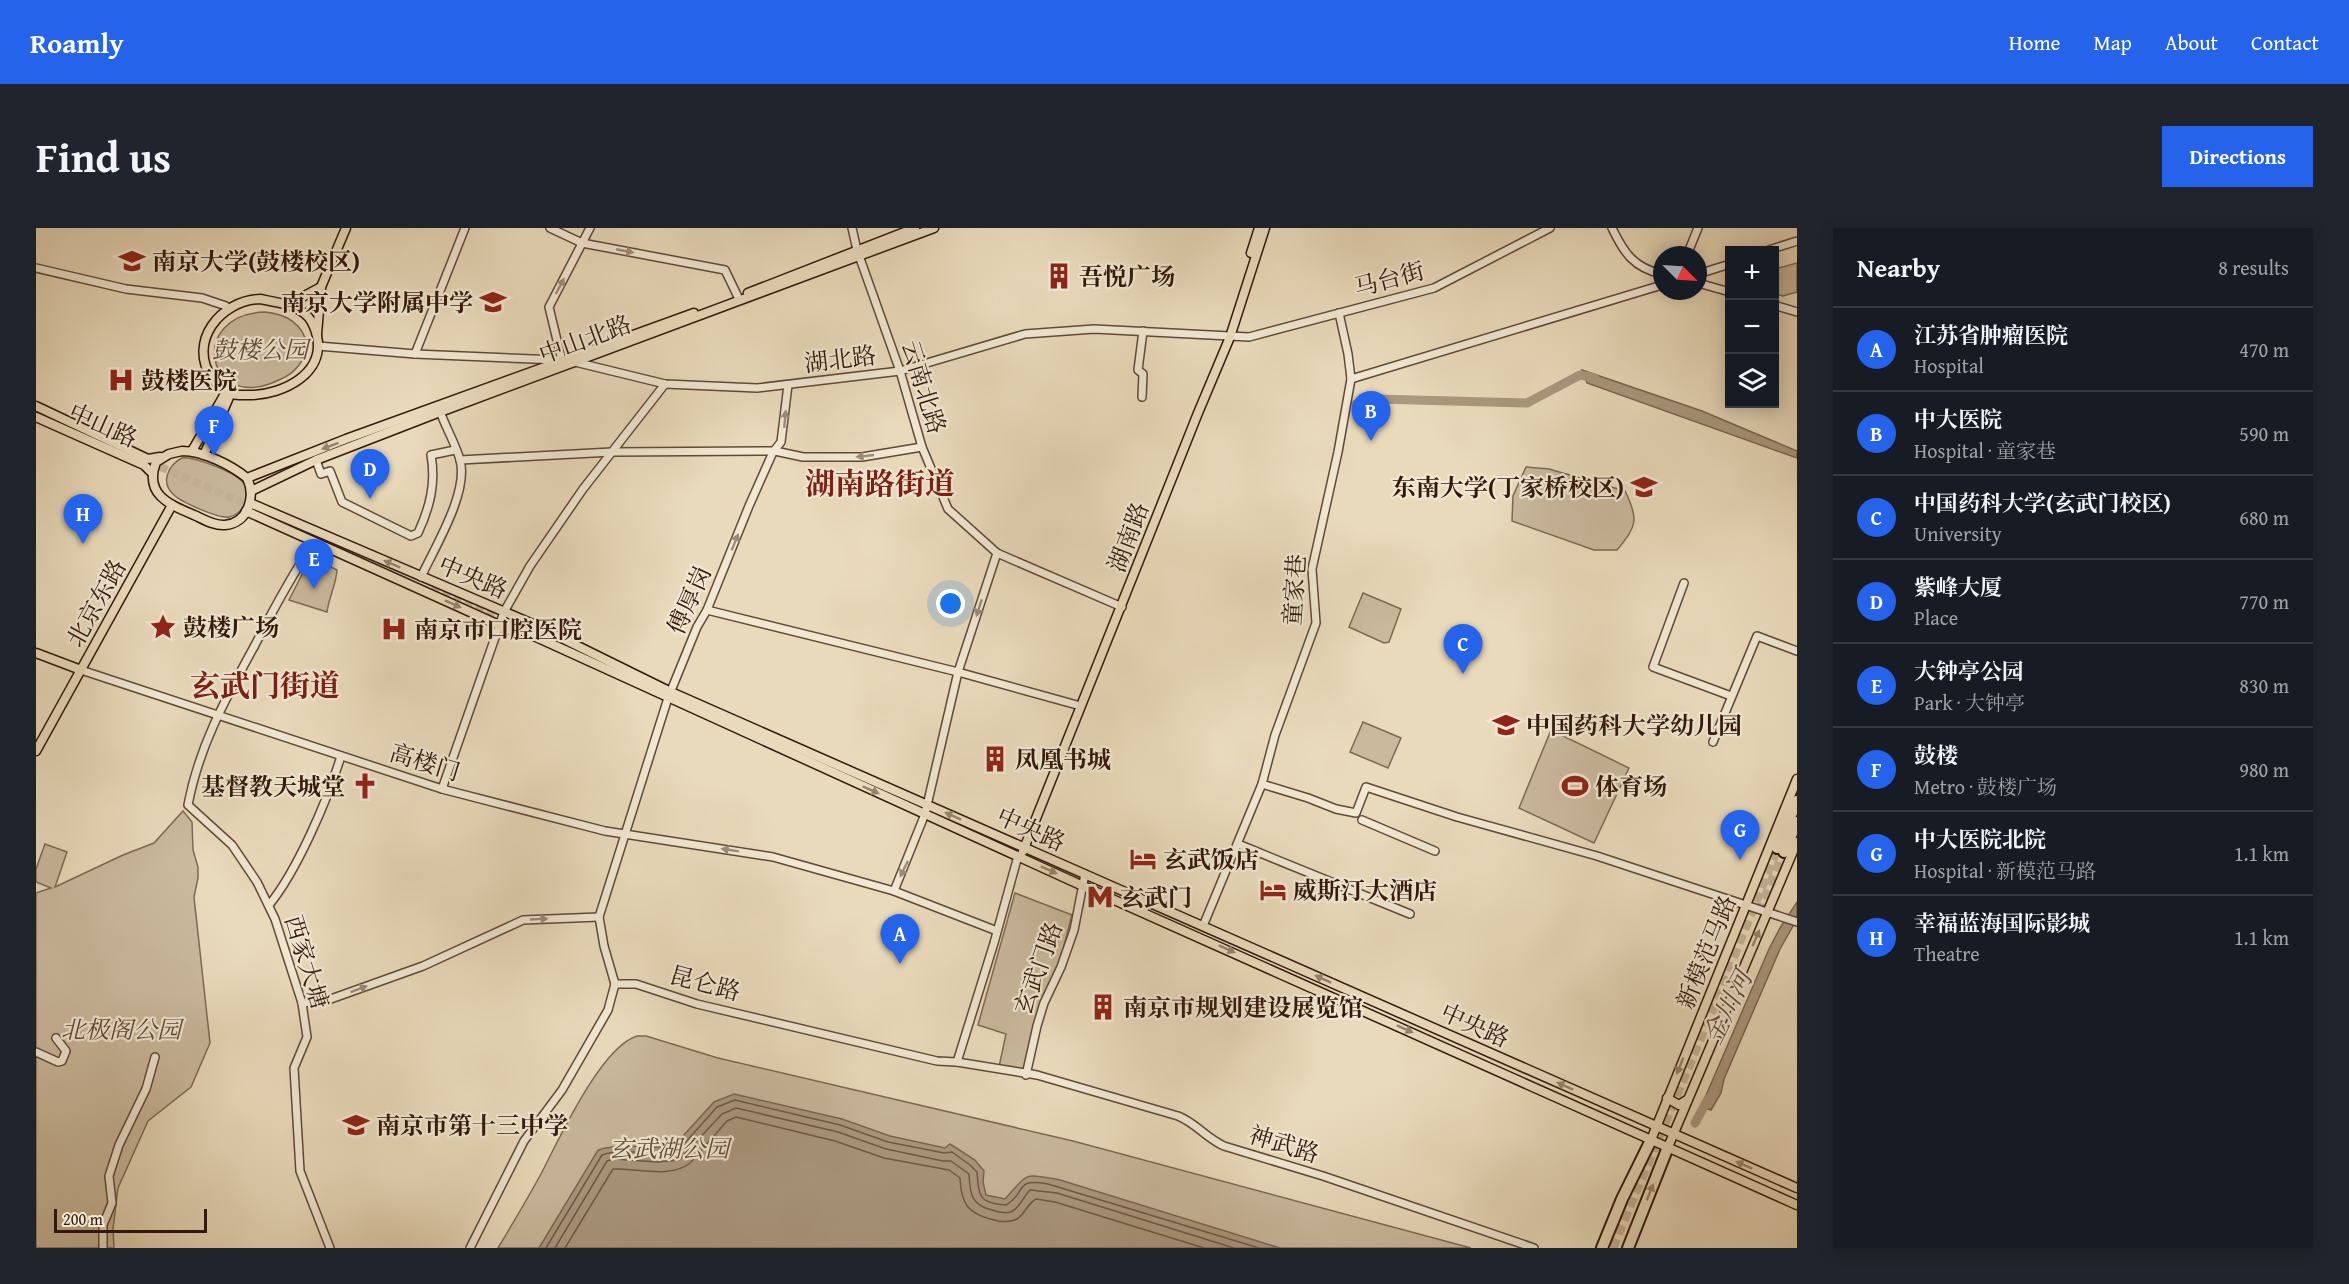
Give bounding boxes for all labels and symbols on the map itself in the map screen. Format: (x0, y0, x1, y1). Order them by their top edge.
place label: 南京大学(鼓楼校区) (152, 244, 360, 279)
school or university icon: 南京大学(鼓楼校区) (117, 246, 147, 276)
north arrow (1653, 246, 1707, 300)
one-way arrow (616, 247, 635, 256)
street label: 马台街 (1350, 253, 1428, 305)
place label: 吾悦广场 (1079, 259, 1175, 294)
building icon: 吾悦广场 (1044, 261, 1074, 291)
one-way arrow (555, 277, 565, 294)
place label: 南京大学附属中学 (281, 285, 473, 320)
school or university icon: 南京大学附属中学 (478, 287, 508, 317)
street label: 中山北路 (534, 306, 636, 372)
park label: 鼓楼公园 (212, 332, 312, 367)
street label: 云南北路 (893, 336, 955, 438)
street label: 湖北路 (802, 337, 878, 381)
place label: 鼓楼医院 (141, 363, 237, 398)
hospital icon: 鼓楼医院 (106, 365, 136, 395)
pin: B (1352, 392, 1390, 441)
street label: 中山路 (63, 394, 143, 456)
pin: F (194, 406, 234, 456)
one-way arrow (780, 409, 790, 428)
one-way arrow (321, 441, 339, 451)
pin: D (350, 450, 390, 499)
one-way arrow (855, 451, 874, 461)
district label: 湖南路街道 (805, 461, 955, 505)
place label: 东南大学(丁家桥校区) (1392, 470, 1624, 505)
school or university icon: 东南大学(丁家桥校区) (1629, 472, 1659, 502)
pin: H (64, 494, 102, 544)
street label: 湖南路 (1099, 497, 1157, 577)
one-way arrow (730, 533, 740, 551)
pin: E (294, 540, 334, 589)
street label: 中央路 (433, 547, 513, 607)
street label: 北京东路 (57, 553, 135, 653)
street label: 童家巷 (1274, 553, 1314, 627)
one-way arrow (382, 559, 400, 569)
street label: 傅厚岗 (658, 560, 720, 640)
your location (936, 589, 965, 618)
one-way arrow (445, 599, 463, 609)
one-way arrow (974, 599, 983, 617)
place label: 鼓楼广场 (183, 610, 279, 645)
place icon: 鼓楼广场 (148, 612, 178, 642)
place label: 南京市口腔医院 (414, 612, 582, 647)
hospital icon: 南京市口腔医院 (379, 614, 409, 644)
pin: C (1444, 624, 1482, 674)
district label: 玄武门街道 (190, 663, 340, 707)
place label: 中国药科大学幼儿园 (1526, 708, 1742, 743)
school or university icon: 中国药科大学幼儿园 (1491, 710, 1521, 740)
street label: 高楼门 (385, 735, 465, 789)
place label: 凤凰书城 (1015, 742, 1111, 777)
building icon: 凤凰书城 (980, 744, 1010, 774)
place label: 基督教天城堂 (201, 769, 345, 804)
place label: 体育场 (1595, 769, 1667, 804)
church icon: 基督教天城堂 (350, 771, 380, 801)
sports icon: 体育场 (1560, 771, 1590, 801)
one-way arrow (863, 785, 880, 794)
street label: 中央路 (991, 798, 1071, 860)
pin: G (1720, 810, 1760, 860)
one-way arrow (943, 811, 961, 821)
place label: 玄武饭店 (1163, 842, 1259, 877)
hotel icon: 玄武饭店 (1128, 844, 1158, 874)
one-way arrow (720, 845, 739, 854)
one-way arrow (899, 860, 908, 877)
one-way arrow (1040, 865, 1058, 875)
place label: 威斯汀大酒店 (1293, 873, 1437, 908)
hotel icon: 威斯汀大酒店 (1258, 875, 1288, 905)
place label: 玄武门 (1120, 880, 1192, 915)
metro station icon: 玄武门 (1085, 882, 1115, 912)
street label: 新模范马路 (1667, 890, 1745, 1014)
street label: 西家大塘 (276, 911, 338, 1013)
pin: A (880, 914, 920, 964)
one-way arrow (530, 915, 549, 924)
street label: 玄武门路 (1005, 917, 1071, 1019)
one-way arrow (1751, 929, 1761, 947)
one-way arrow (1218, 945, 1236, 954)
street label: 昆仑路 (666, 957, 744, 1009)
water label: 金川河 (1692, 960, 1763, 1051)
one-way arrow (1314, 974, 1332, 984)
one-way arrow (350, 984, 368, 994)
place label: 南京市规划建设展览馆 (1123, 990, 1363, 1025)
building icon: 南京市规划建设展览馆 (1088, 992, 1118, 1022)
street label: 中央路 (1435, 994, 1515, 1056)
park label: 北极阁公园 (61, 1012, 185, 1047)
one-way arrow (1396, 1025, 1413, 1034)
one-way arrow (1675, 1058, 1685, 1076)
one-way arrow (1556, 1081, 1574, 1091)
place label: 南京市第十三中学 (376, 1108, 568, 1143)
school or university icon: 南京市第十三中学 (341, 1110, 371, 1140)
street label: 神武路 (1244, 1117, 1324, 1171)
park label: 玄武湖公园 (609, 1131, 733, 1166)
one-way arrow (1735, 1160, 1752, 1169)
one-way arrow (1645, 1182, 1655, 1200)
scale bar (54, 1206, 207, 1234)

